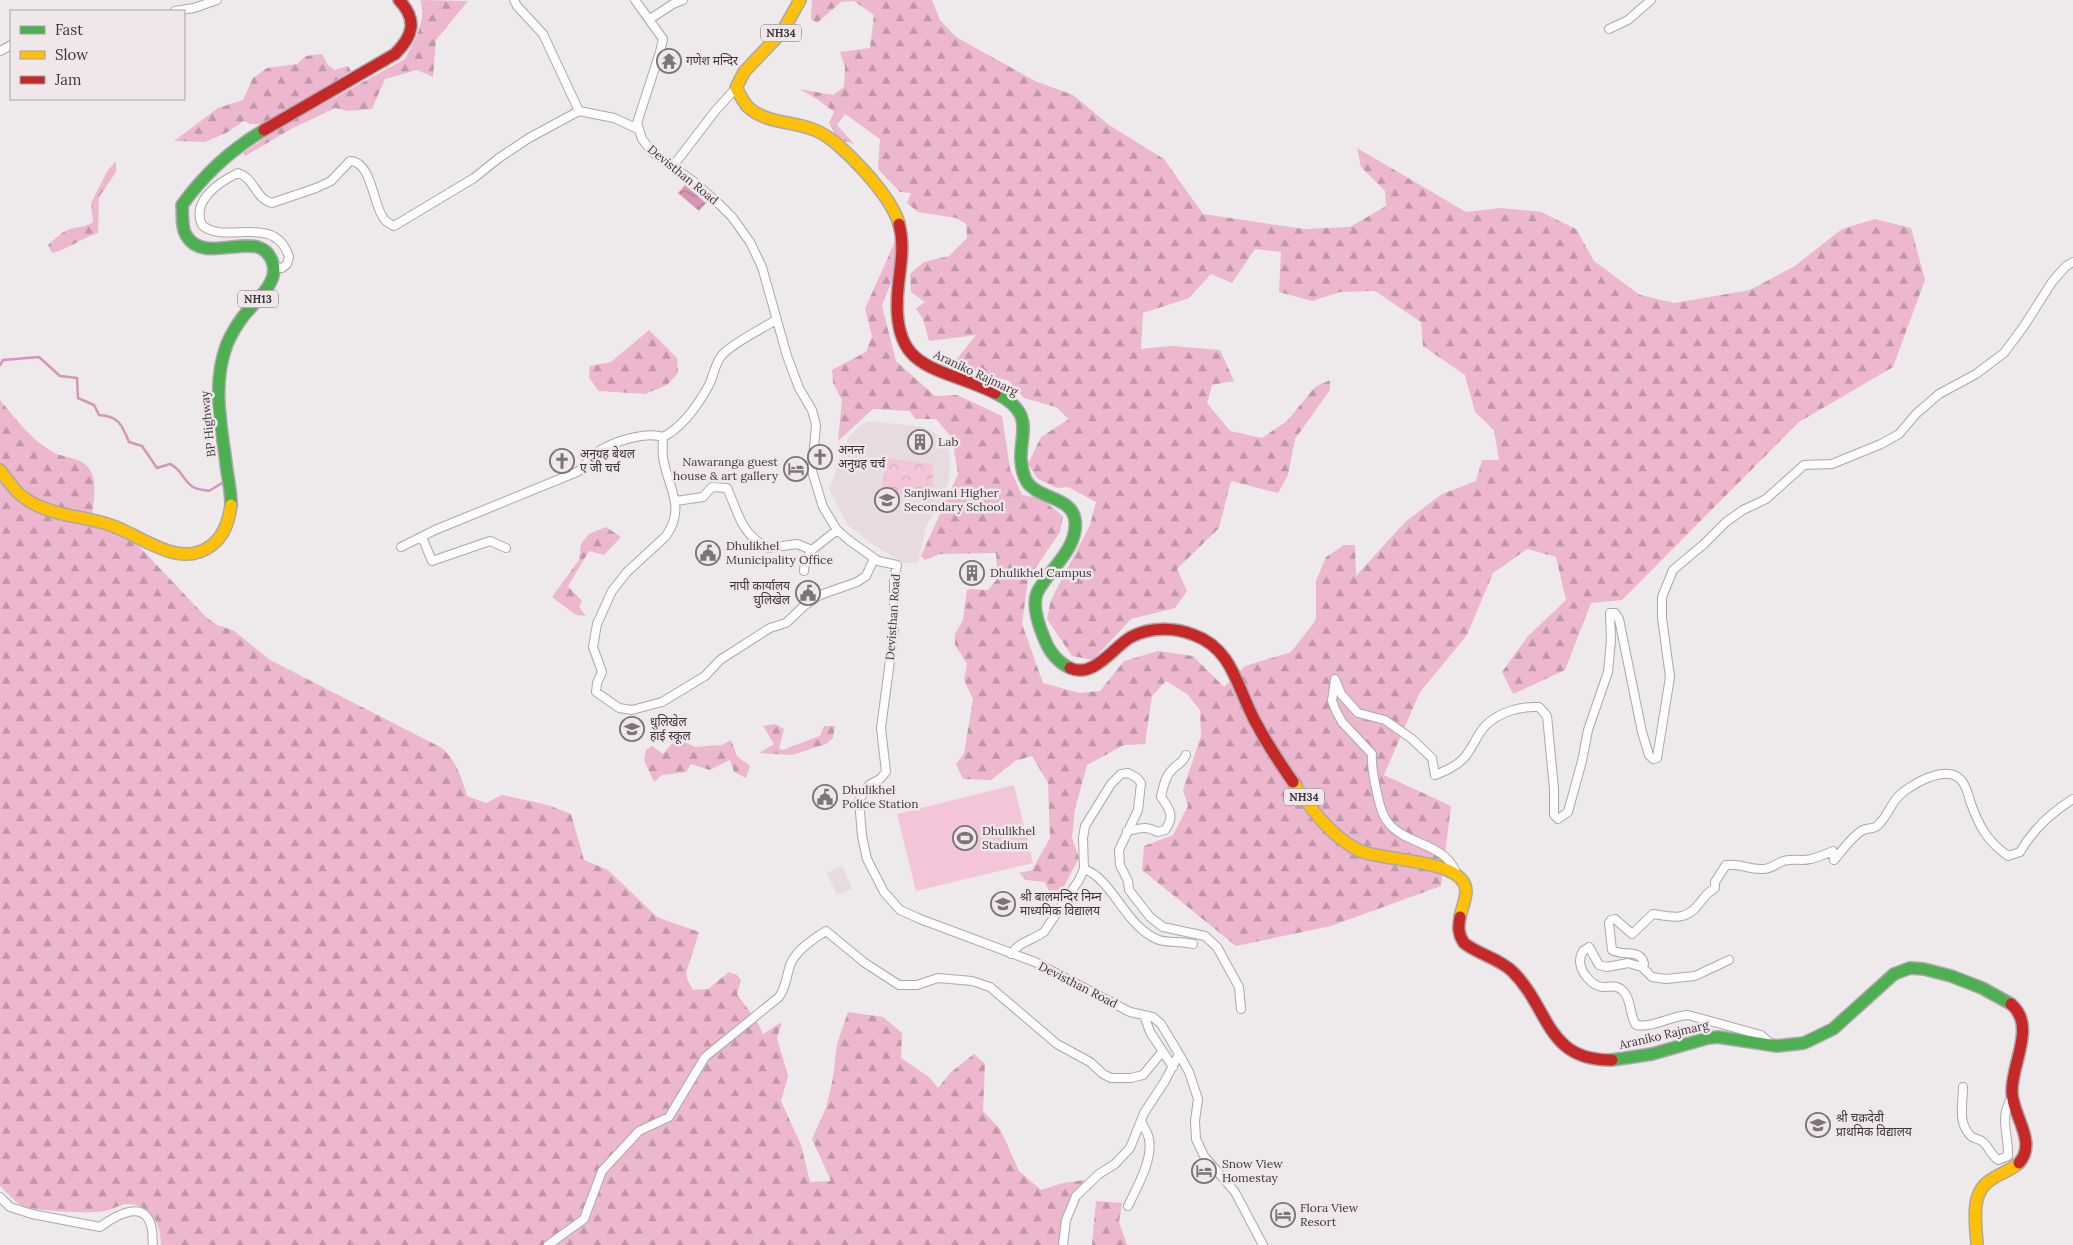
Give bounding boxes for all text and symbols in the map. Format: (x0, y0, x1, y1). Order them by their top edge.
legend (10, 10, 185, 100)
text: Fast (55, 20, 83, 39)
road number: NH34 (761, 24, 801, 42)
text: Slow (55, 45, 88, 64)
temple icon: गणेश मन्दिर (656, 48, 682, 74)
place label: गणेश मन्दिर (686, 53, 739, 68)
text: Jam (54, 70, 82, 89)
street label: Devisthan Road (645, 142, 722, 208)
road number: NH13 (238, 290, 278, 308)
street label: Araniko Rajmarg (931, 346, 1021, 399)
street label: BP Highway (197, 390, 218, 458)
building icon: Lab (907, 429, 933, 455)
place label: Lab (938, 434, 958, 449)
place label: अनन्त अनुग्रह चर्च (838, 442, 886, 472)
church icon: अनन्त अनुग्रह चर्च (807, 444, 833, 470)
place label: अनुग्रह बेथल ए जी चर्च (580, 446, 636, 475)
church icon: अनुग्रह बेथल ए जी चर्च (549, 448, 575, 474)
place label: Nawaranga guest house & art gallery (673, 454, 779, 483)
hotel icon: Nawaranga guest house & art gallery (783, 456, 809, 482)
place label: Sanjiwani Higher Secondary School (904, 485, 1004, 514)
school or university icon: Sanjiwani Higher Secondary School (874, 487, 900, 513)
place label: Dhulikhel Municipality Office (726, 538, 833, 567)
public building icon: Dhulikhel Municipality Office (695, 540, 721, 566)
building icon: Dhulikhel Campus (959, 560, 985, 586)
place label: Dhulikhel Campus (990, 565, 1092, 580)
street label: Devisthan Road (882, 573, 903, 661)
place label: नापी कार्यालय घुलिखेल (730, 578, 791, 608)
public building icon: नापी कार्यालय घुलिखेल (795, 580, 821, 606)
place label: धुलिखेल हाई स्कूल (650, 714, 691, 744)
school or university icon: धुलिखेल हाई स्कूल (619, 716, 645, 742)
place label: Dhulikhel Police Station (842, 782, 919, 811)
public building icon: Dhulikhel Police Station (812, 784, 838, 810)
road number: NH34 (1284, 789, 1324, 806)
place label: Dhulikhel Stadium (982, 823, 1035, 852)
sports icon: Dhulikhel Stadium (952, 825, 978, 851)
place label: श्री बालमन्दिर निम्न माध्यमिक विद्यालय (1020, 889, 1102, 918)
school or university icon: श्री बालमन्दिर निम्न माध्यमिक विद्यालय (990, 891, 1016, 917)
street label: Devisthan Road (1036, 958, 1120, 1011)
street label: Araniko Rajmarg (1617, 1017, 1711, 1052)
place label: श्री चक्रदेवी प्राथमिक विद्यालय (1836, 1110, 1913, 1139)
school or university icon: श्री चक्रदेवी प्राथमिक विद्यालय (1805, 1112, 1831, 1138)
place label: Snow View Homestay (1222, 1156, 1283, 1185)
hotel icon: Snow View Homestay (1191, 1158, 1217, 1184)
place label: Flora View Resort (1300, 1200, 1359, 1229)
hotel icon: Flora View Resort (1270, 1202, 1296, 1228)

